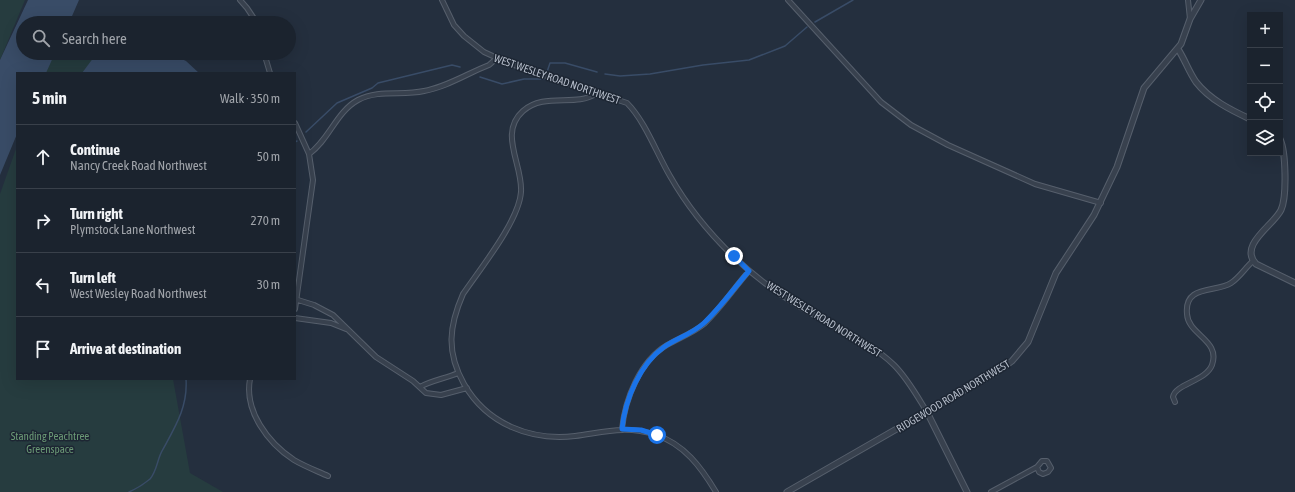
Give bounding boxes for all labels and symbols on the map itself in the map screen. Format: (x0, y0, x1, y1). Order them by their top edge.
street label: WEST WESLEY ROAD NORTHWEST (492, 52, 622, 106)
route end (725, 247, 743, 265)
street label: WEST WESLEY ROAD NORTHWEST (764, 279, 884, 359)
street label: RIDGEWOOD ROAD NORTHWEST (894, 357, 1012, 435)
route start (648, 426, 666, 444)
park label: Standing Peachtree Greenspace (11, 430, 89, 455)

